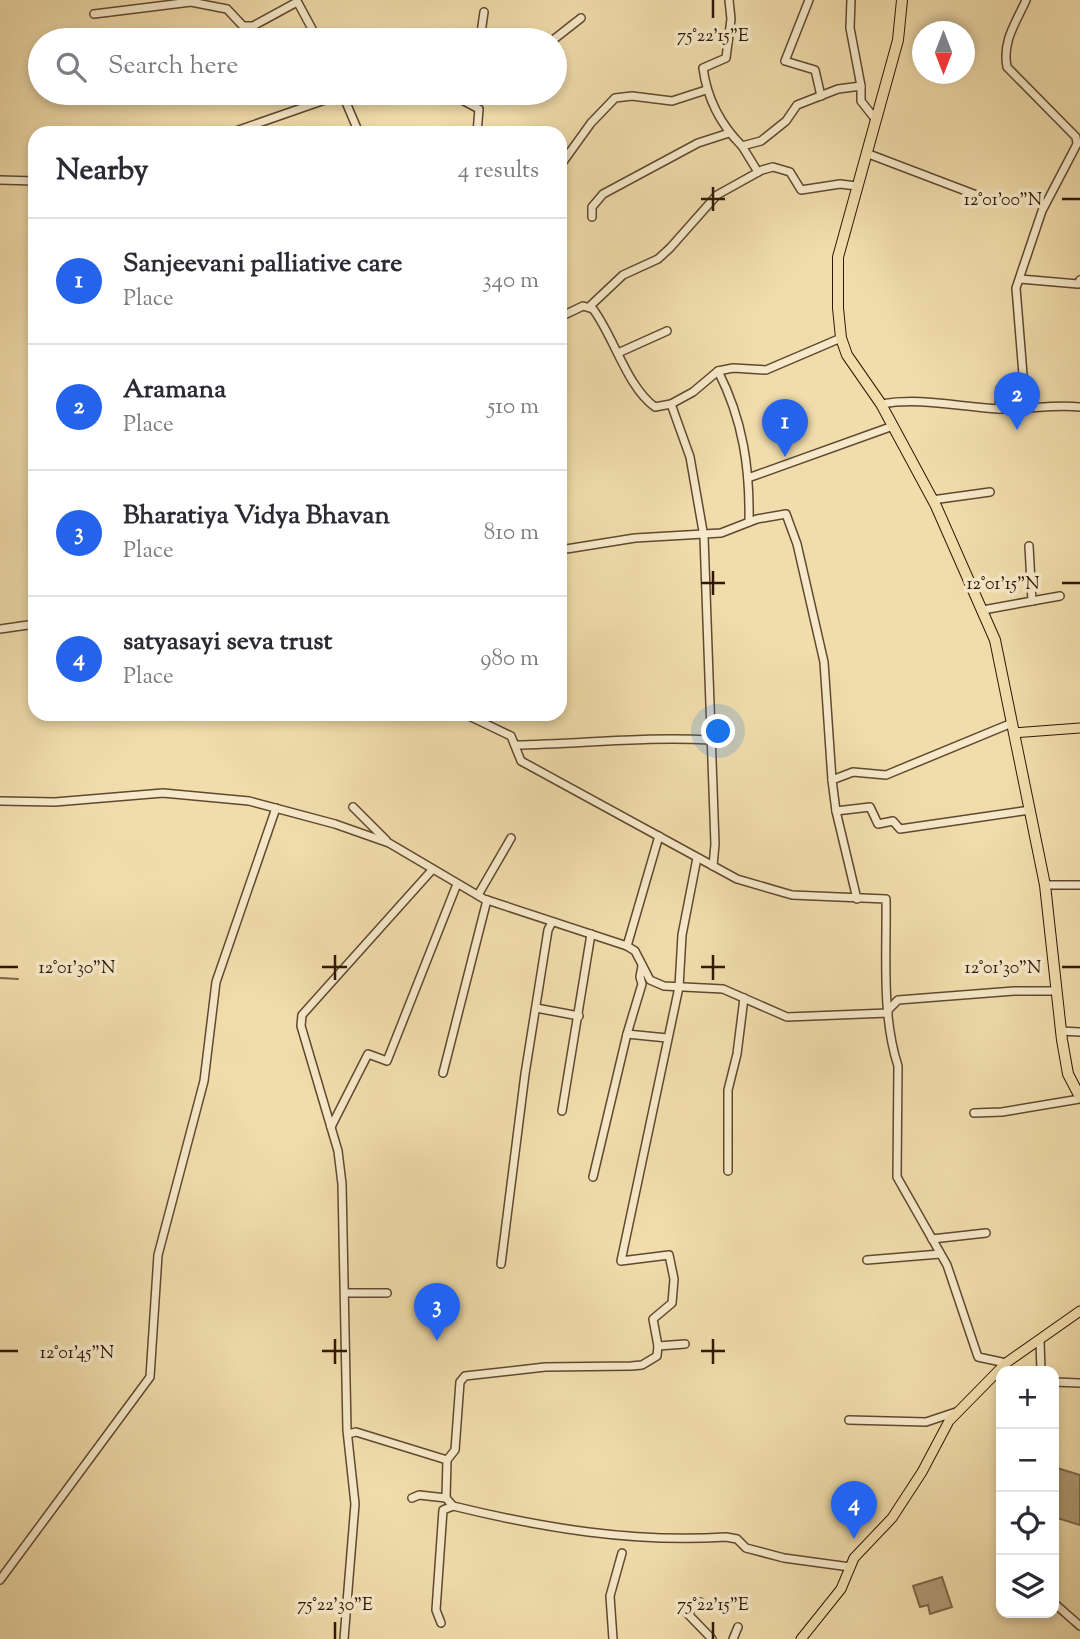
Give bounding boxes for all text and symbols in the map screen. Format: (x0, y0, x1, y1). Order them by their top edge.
north arrow (912, 21, 975, 84)
text: 75°22'15"E (677, 24, 749, 50)
search box (28, 28, 567, 105)
icon: search (52, 48, 90, 86)
text: Search here (108, 48, 238, 85)
text: Nearby (56, 150, 148, 193)
text: 4 results (458, 155, 539, 188)
text: 12°01'00"N (964, 188, 1042, 214)
text: Sanjeevani palliative care (123, 246, 402, 283)
text: 1 (75, 265, 83, 298)
text: 340 m (482, 265, 539, 298)
text: Place (123, 283, 174, 316)
text: Aramana (123, 372, 226, 409)
pin: 2 (994, 372, 1040, 430)
text: 2 (74, 391, 84, 424)
text: 510 m (487, 391, 539, 424)
pin: 1 (762, 399, 808, 457)
text: Place (123, 409, 174, 442)
text: Bharatiya Vidya Bhavan (123, 498, 390, 535)
text: 3 (74, 517, 84, 550)
text: 810 m (484, 517, 539, 550)
text: Place (123, 535, 174, 568)
text: 12°01'15"N (966, 572, 1040, 598)
text: satyasayi seva trust (123, 624, 332, 661)
text: 4 (73, 643, 85, 676)
text: 980 m (480, 643, 539, 676)
text: Place (123, 661, 174, 694)
your location (701, 714, 735, 748)
text: 12°01'30"N (39, 956, 115, 982)
text: 12°01'30"N (965, 956, 1041, 982)
pin: 3 (414, 1283, 460, 1341)
text: 12°01'45"N (40, 1341, 114, 1367)
map controls (996, 1366, 1059, 1618)
button: + (996, 1366, 1059, 1429)
button: − (996, 1429, 1059, 1492)
pin: 4 (831, 1481, 877, 1539)
button: locate (996, 1492, 1059, 1555)
button: layers (996, 1555, 1059, 1618)
text: 75°22'30"E (297, 1593, 373, 1619)
text: 75°22'15"E (677, 1593, 749, 1619)

